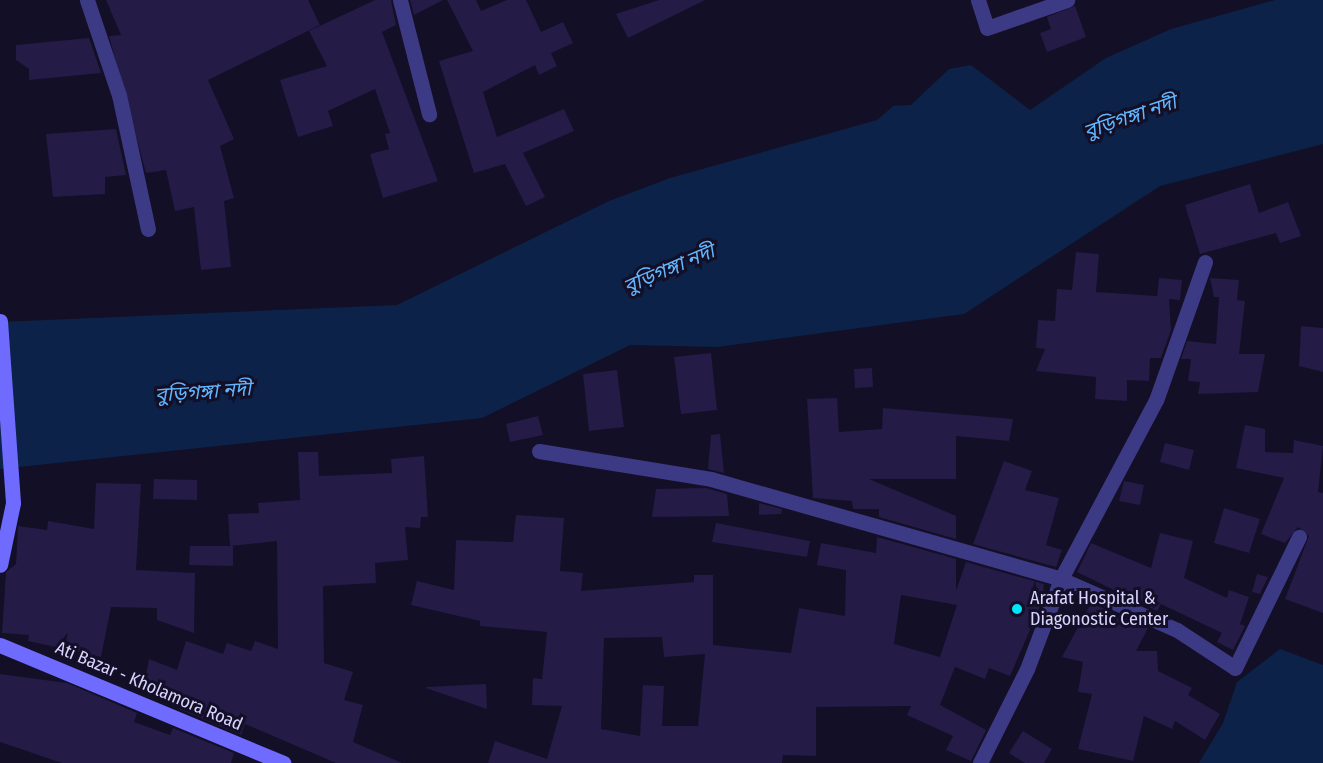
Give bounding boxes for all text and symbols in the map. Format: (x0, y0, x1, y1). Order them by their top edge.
water label: বুড়িগঙ্গা নদী (1080, 90, 1180, 144)
water label: বুড়িগঙ্গা নদী (620, 239, 718, 299)
water label: বুড়িগঙ্গা নদী (154, 377, 252, 407)
place label: Arafat Hospital & Diagonostic Center (1030, 588, 1168, 630)
marker: Arafat Hospital & Diagonostic Center (1008, 600, 1026, 618)
street label: Ati Bazar - Kholamora Road (52, 637, 246, 735)

